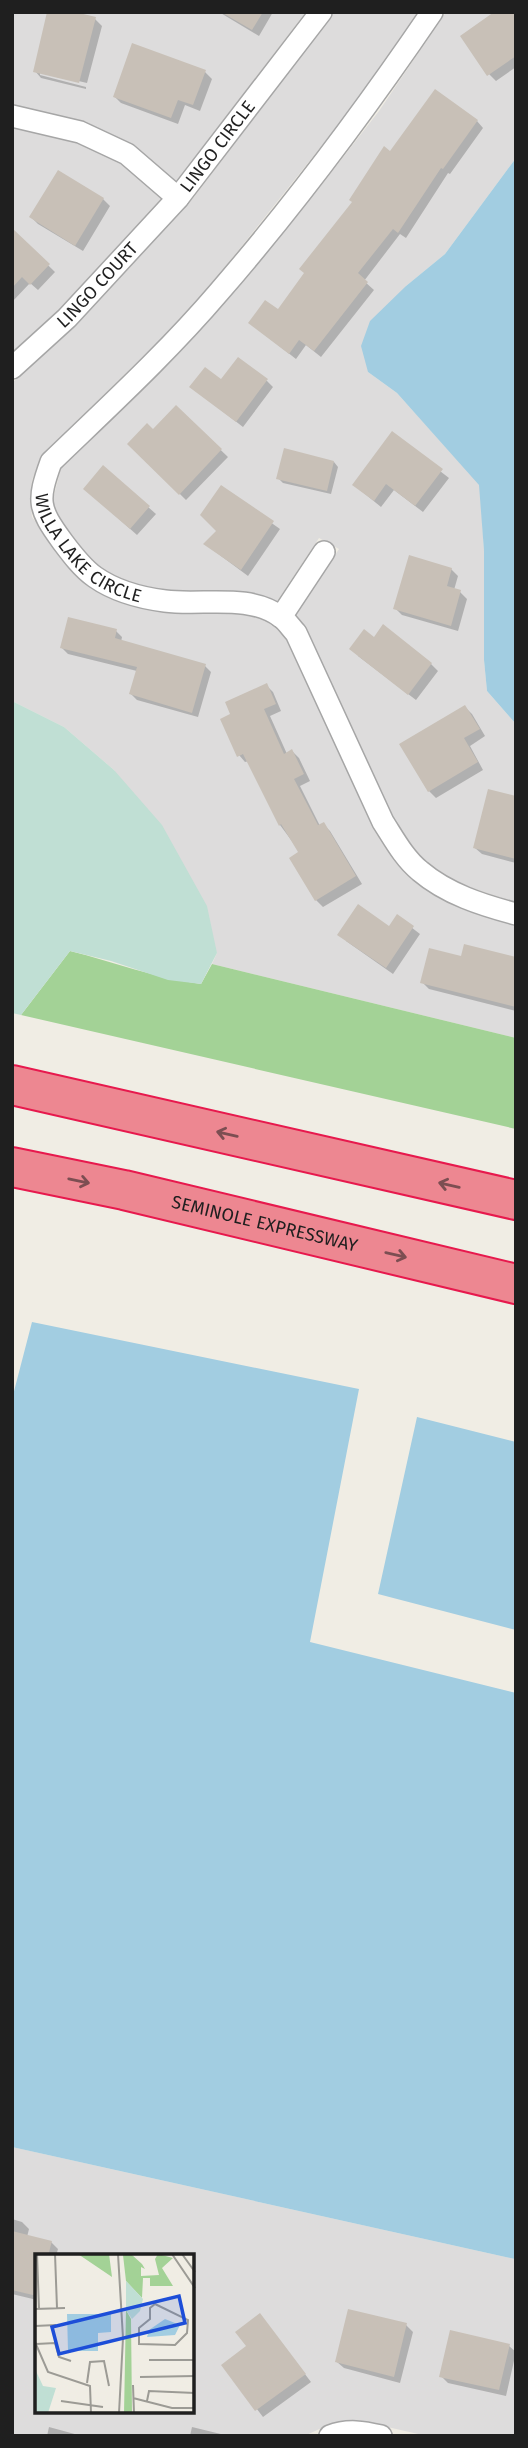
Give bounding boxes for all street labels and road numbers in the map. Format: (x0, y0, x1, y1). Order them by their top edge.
street label: LINGO CIRCLE (175, 96, 260, 197)
street label: LINGO COURT (52, 237, 143, 333)
street label: WILLA LAKE CIRCLE (31, 493, 144, 607)
street label: SEMINOLE EXPRESSWAY (169, 1191, 360, 1257)

